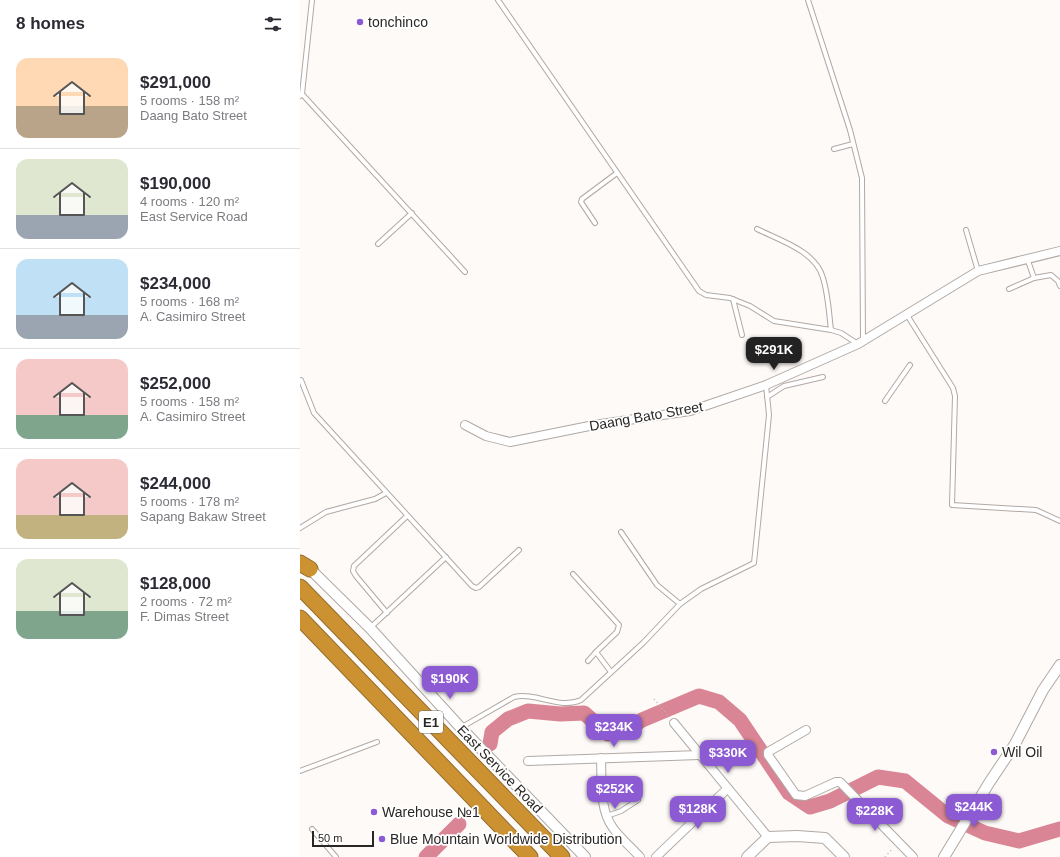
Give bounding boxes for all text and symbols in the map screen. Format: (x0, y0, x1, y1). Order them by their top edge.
icon: filters (262, 13, 284, 35)
text: 8 homes (16, 14, 85, 33)
place label: tonchinco (368, 14, 428, 30)
marker: tonchinco (355, 17, 365, 27)
text: $291,000 (140, 73, 211, 92)
icon: home (48, 74, 96, 122)
text: 5 rooms · 158 m² (140, 93, 239, 108)
text: Daang Bato Street (140, 108, 247, 123)
text: $190,000 (140, 174, 211, 193)
icon: home (48, 175, 96, 223)
text: 4 rooms · 120 m² (140, 194, 239, 209)
text: East Service Road (140, 209, 248, 224)
text: $234,000 (140, 274, 211, 293)
icon: home (48, 275, 96, 323)
text: 5 rooms · 168 m² (140, 294, 239, 309)
text: A. Casimiro Street (140, 309, 245, 324)
pin: $291K (746, 337, 802, 371)
text: $291K (755, 342, 793, 357)
text: $252,000 (140, 374, 211, 393)
icon: home (48, 375, 96, 423)
text: 5 rooms · 158 m² (140, 394, 239, 409)
street label: Daang Bato Street (588, 398, 704, 434)
text: A. Casimiro Street (140, 409, 245, 424)
text: $244,000 (140, 474, 211, 493)
icon: home (48, 475, 96, 523)
text: 5 rooms · 178 m² (140, 494, 239, 509)
text: Sapang Bakaw Street (140, 509, 266, 524)
text: $128,000 (140, 574, 211, 593)
icon: home (48, 575, 96, 623)
text: 2 rooms · 72 m² (140, 594, 232, 609)
text: F. Dimas Street (140, 609, 229, 624)
pin: $190K (422, 666, 478, 700)
text: $190K (431, 671, 469, 686)
road number: E1 (419, 711, 443, 733)
pin: $234K (586, 714, 642, 748)
text: $234K (595, 719, 633, 734)
street label: East Service Road (454, 722, 546, 816)
pin: $330K (700, 740, 756, 774)
place label: Wil Oil (1002, 744, 1042, 760)
text: $330K (709, 745, 747, 760)
marker: Wil Oil (989, 747, 999, 757)
pin: $252K (587, 776, 643, 810)
text: $252K (596, 781, 634, 796)
pin: $244K (946, 794, 1002, 828)
pin: $128K (670, 796, 726, 830)
pin: $228K (847, 798, 903, 832)
text: $244K (955, 799, 993, 814)
text: $128K (679, 801, 717, 816)
text: $228K (856, 803, 894, 818)
place label: Warehouse №1 (382, 804, 480, 820)
marker: Warehouse №1 (369, 807, 379, 817)
scale bar (312, 829, 374, 848)
place label: Blue Mountain Worldwide Distribution (390, 831, 622, 847)
text: 50 m (318, 832, 342, 844)
marker: Blue Mountain Worldwide Distribution (377, 834, 387, 844)

